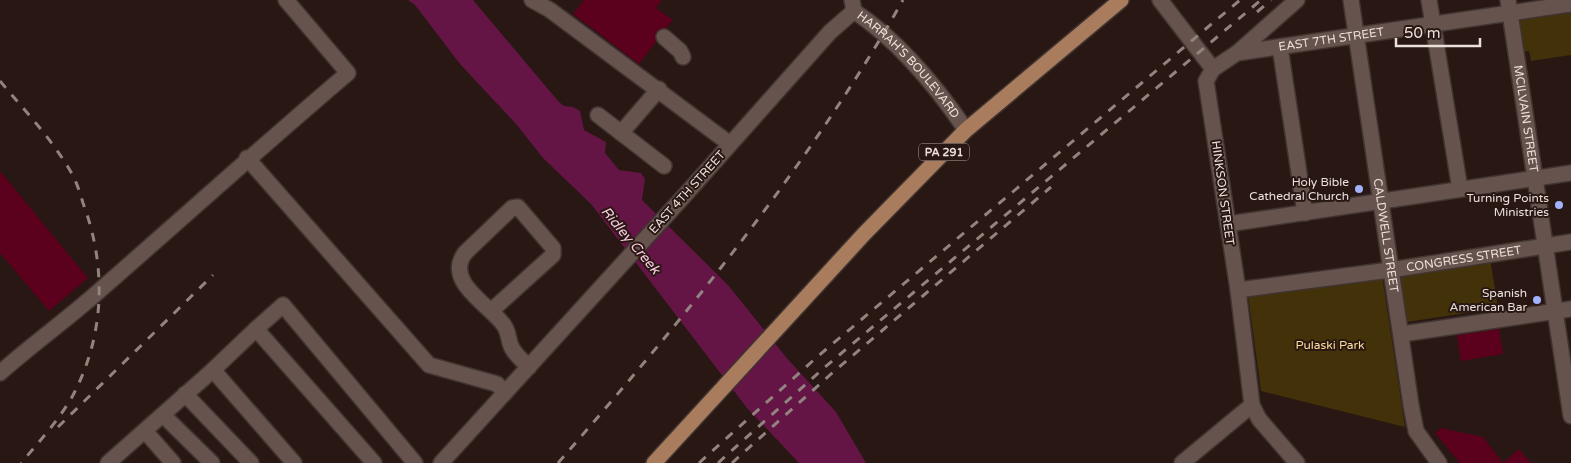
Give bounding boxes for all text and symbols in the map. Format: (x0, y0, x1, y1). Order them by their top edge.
street label: HARRAH'S BOULEVARD (855, 8, 962, 121)
scale bar (1396, 15, 1480, 47)
street label: EAST 7TH STREET (1277, 24, 1386, 54)
text: 50 m (1404, 24, 1441, 42)
street label: MCILVAIN STREET (1511, 64, 1541, 174)
street label: HINKSON STREET (1209, 140, 1237, 247)
road number: PA 291 (919, 144, 969, 160)
street label: EAST 4TH STREET (646, 147, 728, 236)
place label: Holy Bible Cathedral Church (1249, 175, 1349, 203)
street label: CALDWELL STREET (1370, 177, 1401, 294)
marker: Holy Bible Cathedral Church (1353, 183, 1365, 195)
place label: Turning Points Ministries (1467, 191, 1549, 219)
marker: Turning Points Ministries (1553, 199, 1565, 211)
water label: Ridley Creek (597, 203, 665, 279)
street label: CONGRESS STREET (1405, 243, 1523, 274)
place label: Spanish American Bar (1450, 286, 1527, 314)
marker: Spanish American Bar (1531, 294, 1543, 306)
park label: Pulaski Park (1295, 338, 1365, 352)

